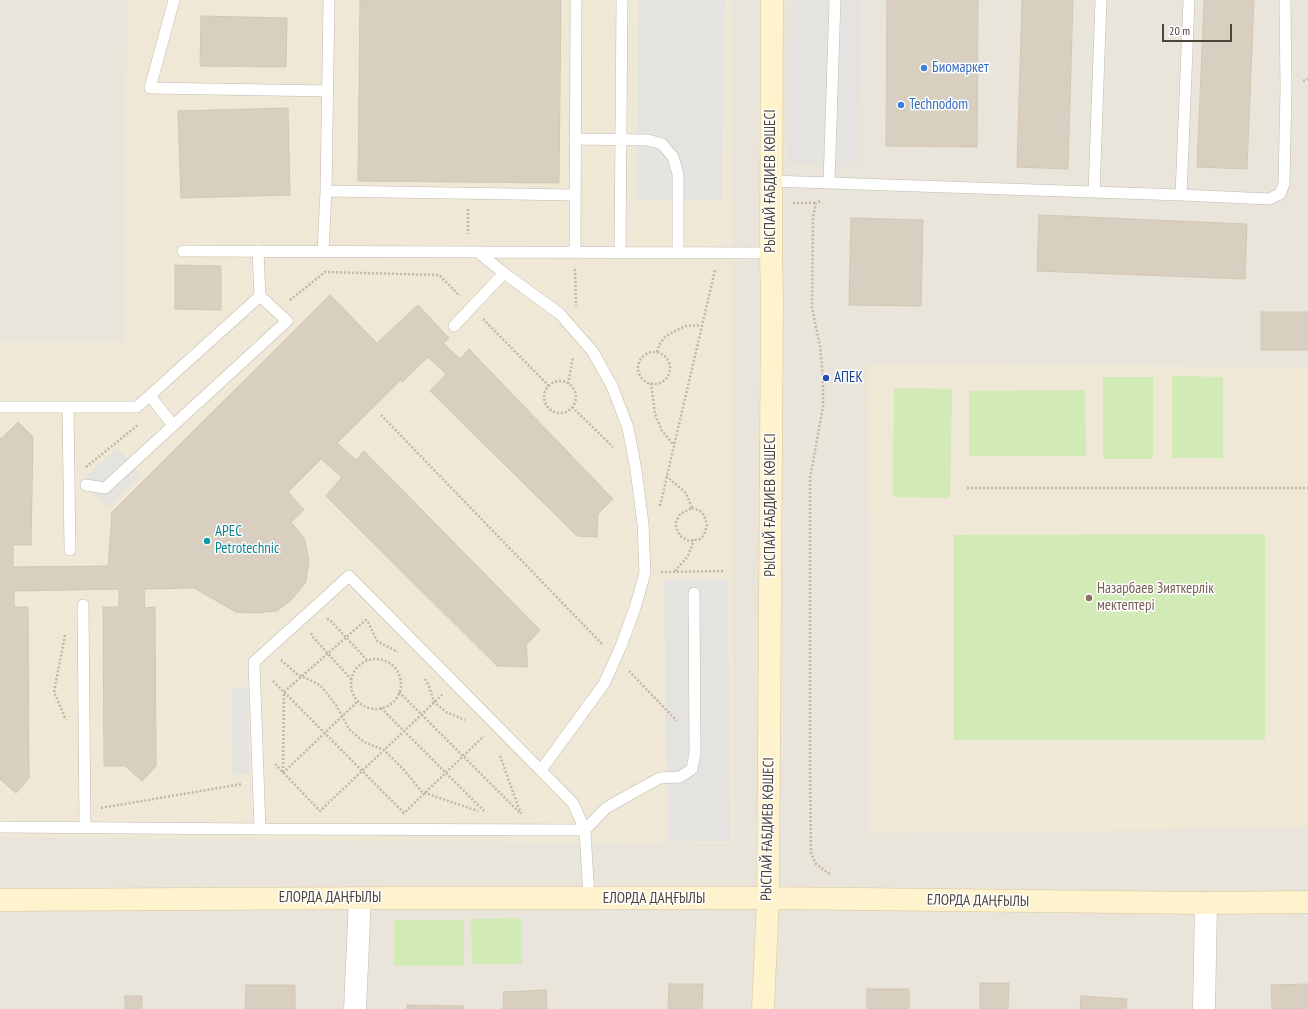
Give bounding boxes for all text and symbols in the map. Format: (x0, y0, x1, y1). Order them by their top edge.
scale bar (1164, 16, 1234, 42)
text: 20 m (1169, 23, 1190, 38)
place label: Биомаркет (932, 59, 989, 77)
marker: Биомаркет (919, 63, 929, 73)
place label: Technodom (909, 96, 968, 114)
marker: Technodom (896, 100, 906, 110)
street label: РЫСПАЙ ҒАБДИЕВ КӨШЕСІ (762, 109, 780, 253)
place label: АПЕК (834, 369, 863, 387)
marker: АПЕК (821, 373, 831, 383)
street label: РЫСПАЙ ҒАБДИЕВ КӨШЕСІ (762, 433, 780, 577)
place label: APEC Petrotechnic (215, 523, 279, 558)
marker: APEC Petrotechnic (202, 536, 212, 546)
place label: Назарбаев Зияткерлік мектептері (1097, 580, 1214, 615)
marker: Назарбаев Зияткерлік мектептері (1084, 593, 1094, 603)
street label: РЫСПАЙ ҒАБДИЕВ КӨШЕСІ (758, 757, 778, 901)
street label: ЕЛОРДА ДАҢҒЫЛЫ (279, 889, 381, 907)
street label: ЕЛОРДА ДАҢҒЫЛЫ (603, 890, 705, 908)
street label: ЕЛОРДА ДАҢҒЫЛЫ (927, 891, 1029, 911)

